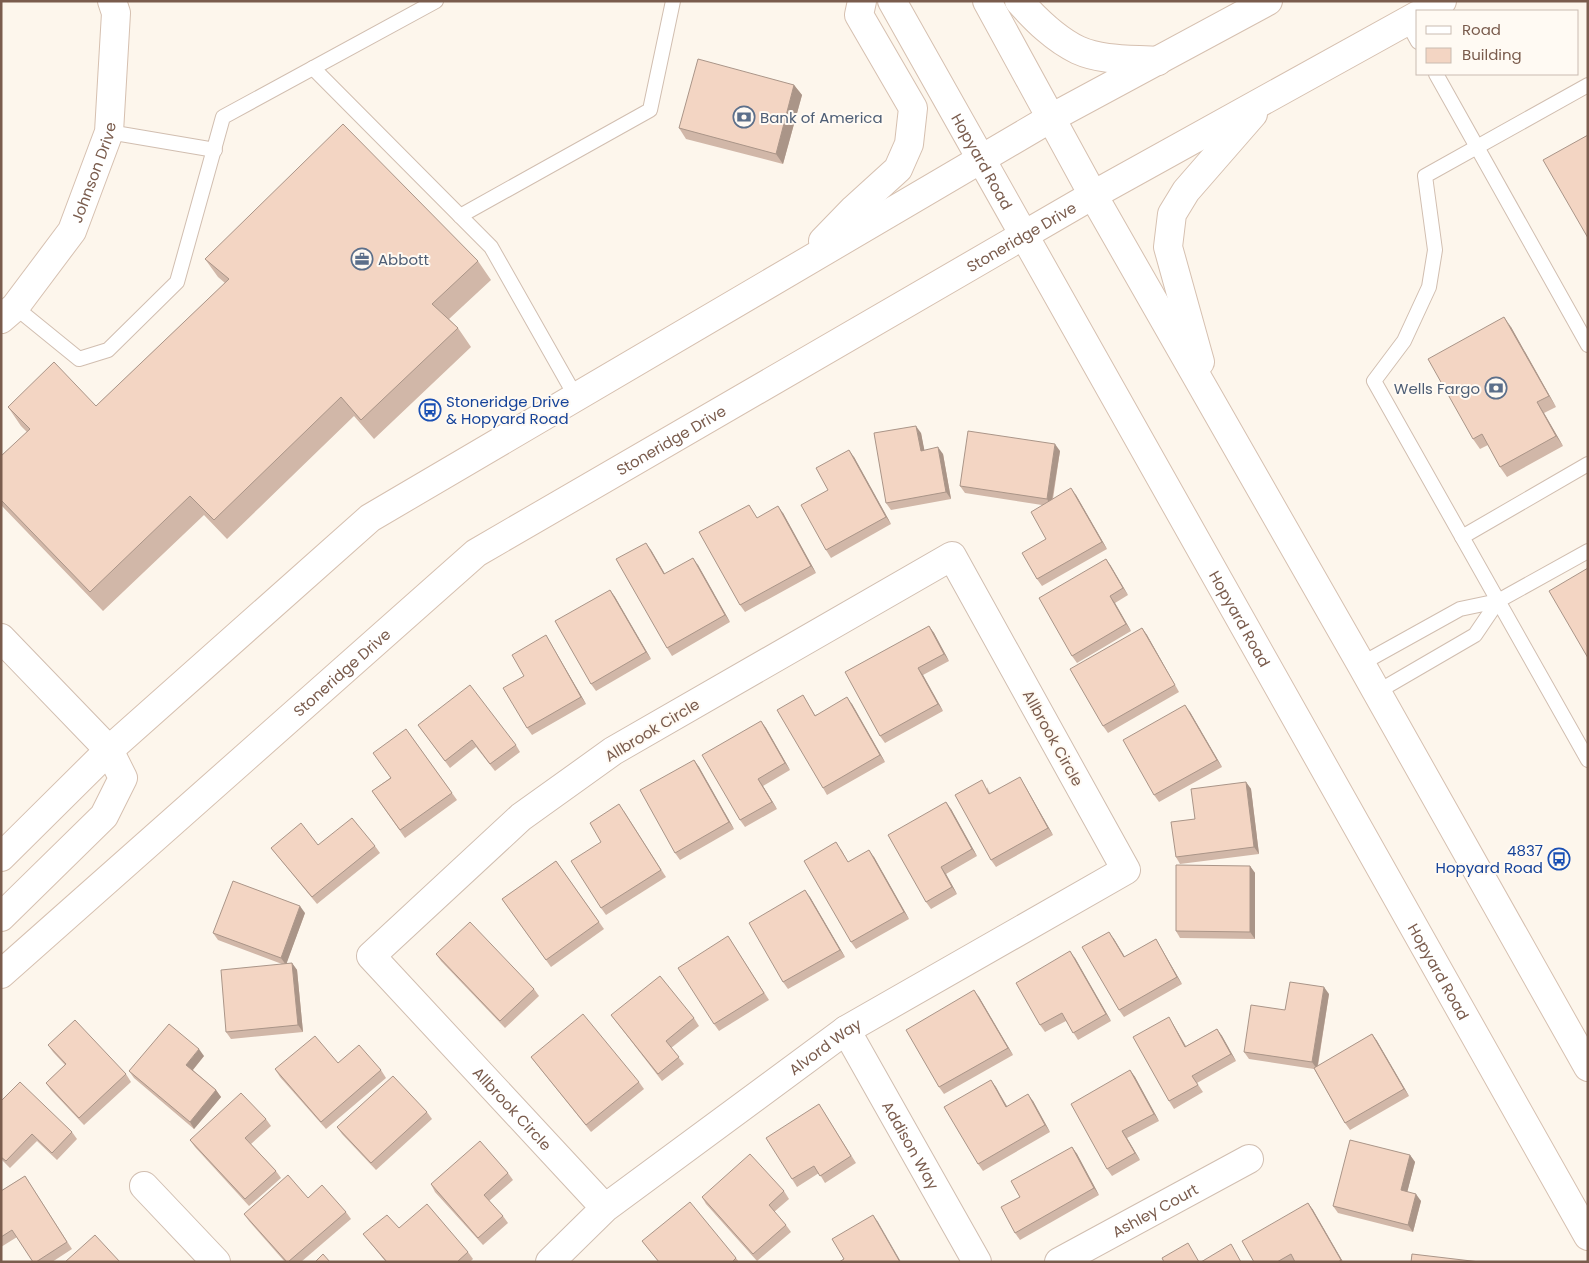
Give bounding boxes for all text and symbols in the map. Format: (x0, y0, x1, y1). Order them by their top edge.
legend (1416, 10, 1579, 75)
text: Road (1462, 19, 1501, 40)
text: Building (1462, 44, 1522, 65)
bank icon: Bank of America (732, 105, 756, 129)
place label: Bank of America (760, 107, 883, 128)
street label: Hopyard Road (947, 109, 1018, 213)
street label: Johnson Drive (66, 122, 120, 225)
street label: Stoneridge Drive (963, 197, 1080, 277)
office icon: Abbott (350, 247, 374, 271)
place label: Abbott (378, 249, 429, 270)
bank icon: Wells Fargo (1484, 376, 1508, 400)
place label: Wells Fargo (1394, 378, 1480, 399)
place label: Stoneridge Drive & Hopyard Road (446, 391, 569, 429)
bus stop icon: Stoneridge Drive & Hopyard Road (418, 398, 442, 422)
street label: Stoneridge Drive (612, 400, 729, 480)
street label: Hopyard Road (1205, 567, 1276, 671)
street label: Stoneridge Drive (288, 623, 395, 721)
street label: Allbrook Circle (1018, 686, 1088, 790)
street label: Allbrook Circle (601, 693, 703, 767)
place label: 4837 Hopyard Road (1436, 840, 1543, 878)
bus stop icon: 4837 Hopyard Road (1547, 847, 1571, 871)
street label: Hopyard Road (1403, 920, 1474, 1023)
street label: Alvord Way (784, 1013, 865, 1080)
street label: Allbrook Circle (468, 1062, 557, 1155)
street label: Addison Way (878, 1097, 945, 1193)
street label: Ashley Court (1108, 1178, 1202, 1242)

